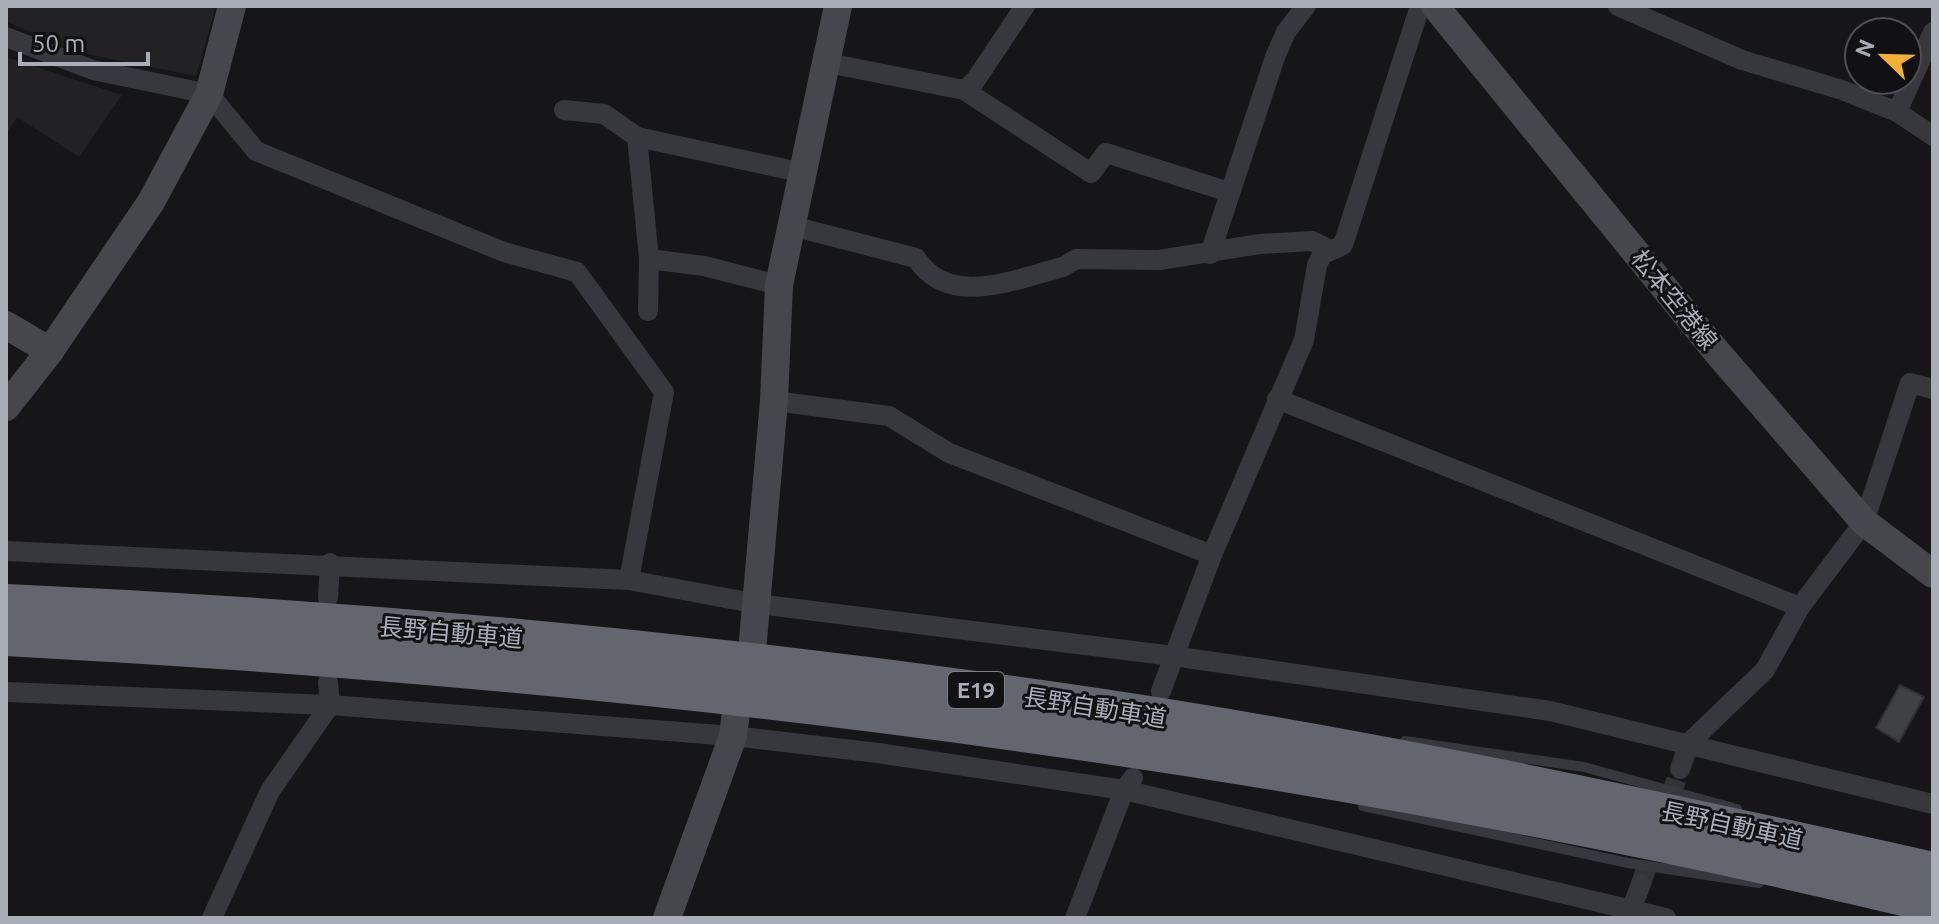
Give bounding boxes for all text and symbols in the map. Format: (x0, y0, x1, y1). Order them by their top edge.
scale bar (20, 16, 148, 66)
north arrow (1843, 16, 1923, 96)
text: 50 m (32, 30, 85, 57)
text: N (1849, 36, 1879, 60)
street label: 松本空港線 (1626, 245, 1723, 355)
street label: 長野自動車道 (378, 613, 524, 652)
road number: E19 (948, 672, 1004, 708)
street label: 長野自動車道 (1022, 683, 1168, 732)
street label: 長野自動車道 (1659, 797, 1805, 854)

